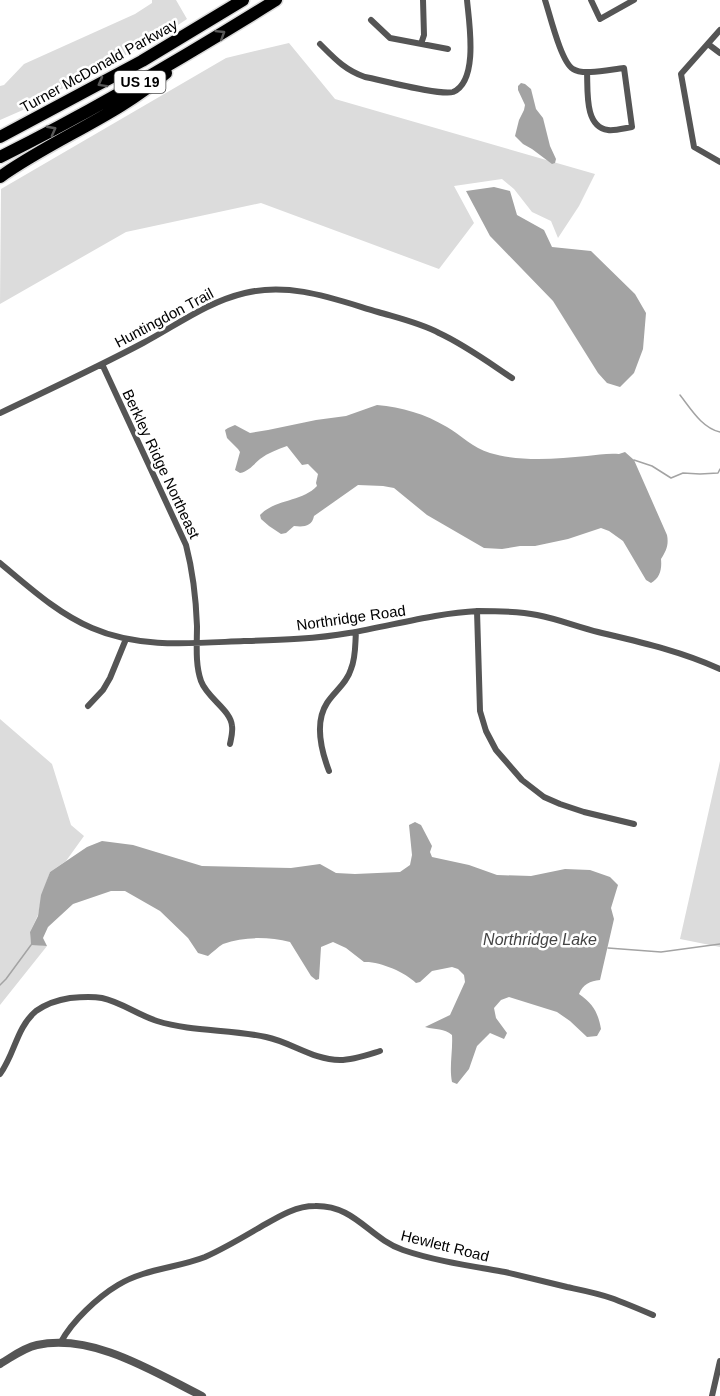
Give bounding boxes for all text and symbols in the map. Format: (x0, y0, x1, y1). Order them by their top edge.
street label: Turner McDonald Parkway (17, 15, 181, 116)
one-way arrow (215, 29, 225, 41)
road number: US 19 (114, 71, 166, 93)
one-way arrow (98, 76, 108, 87)
one-way arrow (46, 126, 56, 137)
street label: Huntingdon Trail (112, 284, 216, 351)
street label: Berkley Ridge Northeast (119, 387, 204, 542)
street label: Northridge Road (295, 601, 407, 634)
water label: Northridge Lake (483, 931, 597, 948)
street label: Hewlett Road (399, 1226, 491, 1265)

